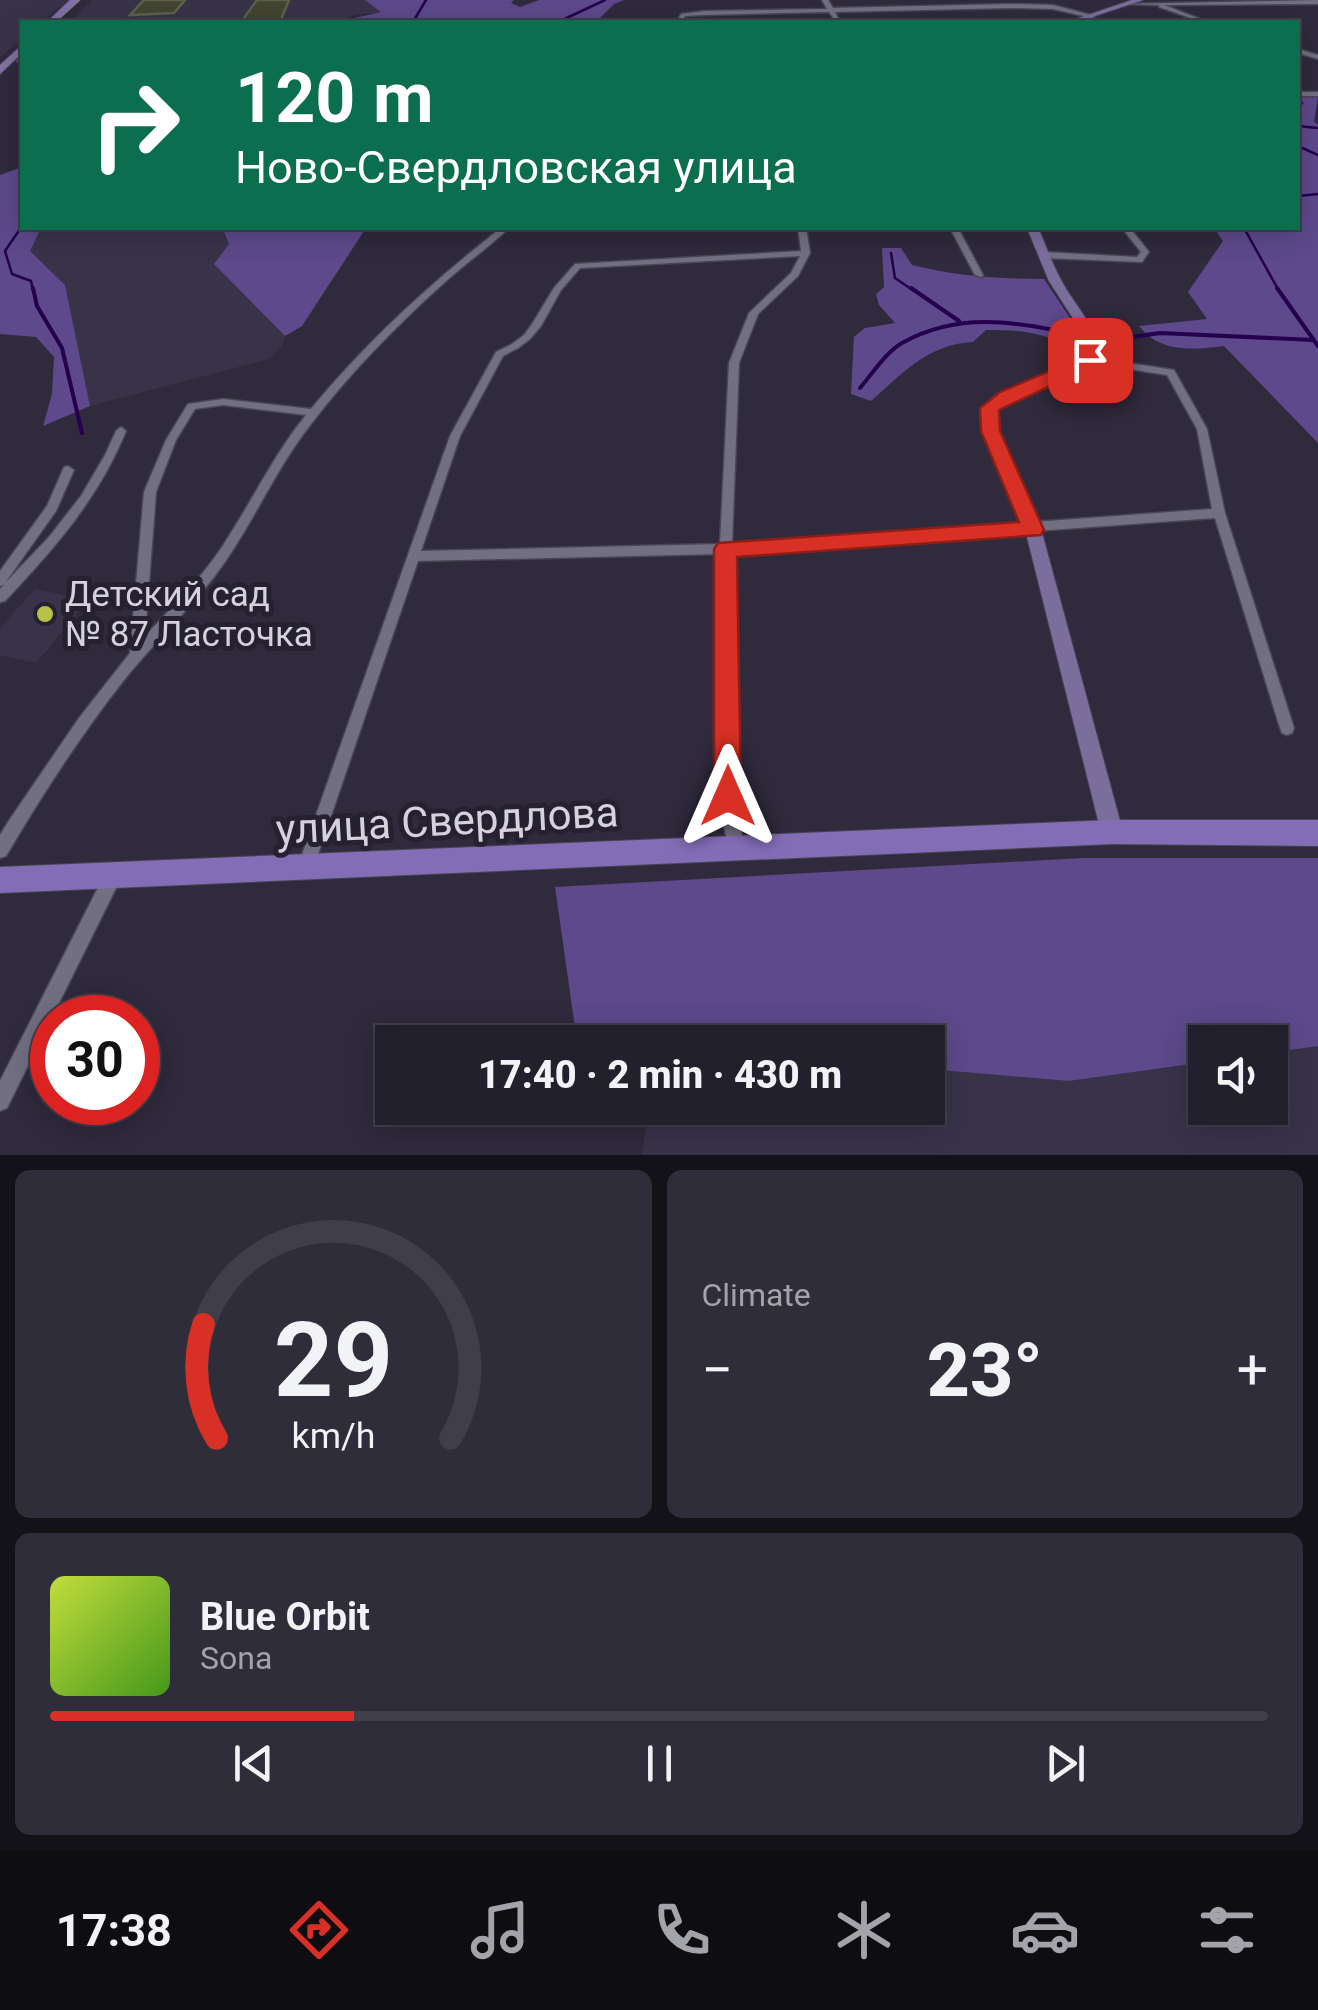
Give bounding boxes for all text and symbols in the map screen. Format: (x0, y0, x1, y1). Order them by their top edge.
text: 120 m (235, 57, 434, 139)
icon: right (70, 60, 200, 190)
text: Ново-Свердловская улица (235, 141, 797, 194)
pin (1048, 318, 1133, 403)
icon: arrive (1063, 333, 1118, 388)
place label: Детский сад № 87 Ласточка (65, 574, 313, 655)
marker: Детский сад № 87 Ласточка (34, 603, 56, 625)
position arrow (676, 744, 780, 848)
street label: улица Свердлова (274, 787, 620, 854)
speed limit sign: 30 (30, 995, 160, 1125)
map controls (1188, 1025, 1288, 1125)
button: sound (1188, 1025, 1288, 1125)
text: 17:40 · 2 min · 430 m (478, 1053, 842, 1097)
text: Climate (702, 1276, 811, 1314)
text: 29 (274, 1300, 393, 1421)
text: 23° (927, 1326, 1043, 1414)
text: − (702, 1338, 733, 1402)
text: + (1237, 1338, 1268, 1402)
text: km/h (291, 1415, 375, 1457)
text: Blue Orbit (200, 1595, 370, 1639)
text: Sona (200, 1639, 272, 1677)
icon: previous (226, 1736, 281, 1791)
icon: pause (632, 1736, 687, 1791)
icon: next (1038, 1736, 1093, 1791)
icon: directions (284, 1895, 354, 1965)
icon: music (465, 1895, 535, 1965)
icon: phone (647, 1895, 717, 1965)
icon: climate (829, 1895, 899, 1965)
icon: car (1010, 1895, 1080, 1965)
icon: filters (1192, 1895, 1262, 1965)
text: 17:38 (56, 1904, 172, 1957)

